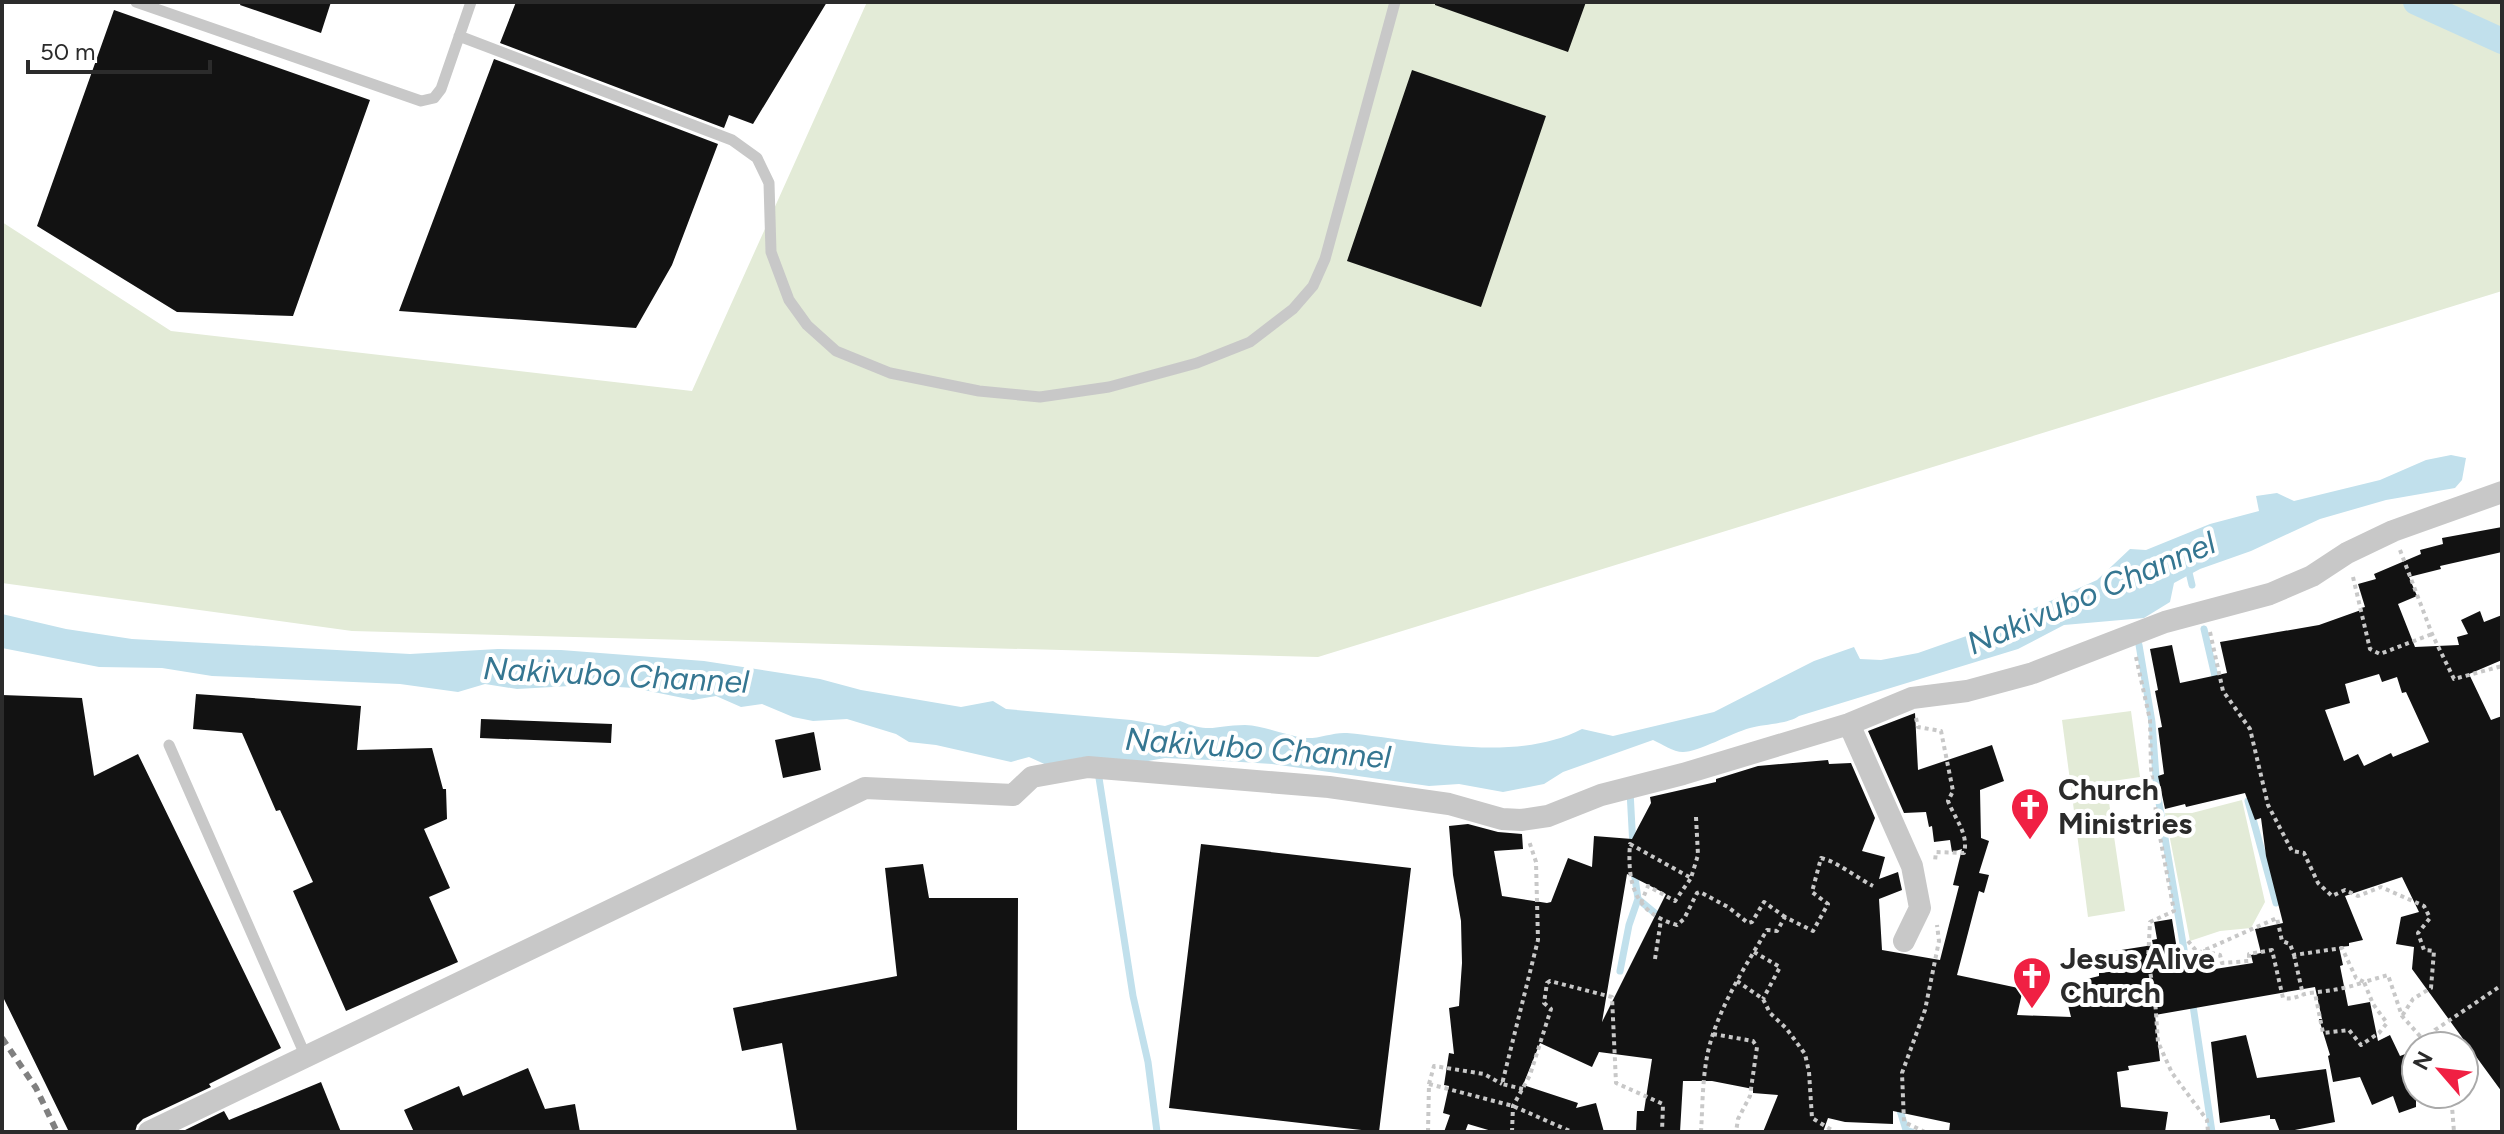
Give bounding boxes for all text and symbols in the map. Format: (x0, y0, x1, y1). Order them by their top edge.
scale bar (28, 24, 210, 74)
text: 50 m (40, 37, 96, 66)
water label: Nakivubo Channel (1961, 523, 2222, 663)
water label: Nakivubo Channel (482, 649, 751, 701)
water label: Nakivubo Channel (1124, 720, 1393, 776)
place label: Church Ministries (2058, 771, 2192, 842)
church icon: Church Ministries (2009, 786, 2051, 841)
place label: Jesus Alive Church (2060, 940, 2215, 1011)
church icon: Jesus Alive Church (2011, 955, 2053, 1010)
north arrow (2400, 1030, 2480, 1110)
text: N (2407, 1047, 2439, 1075)

